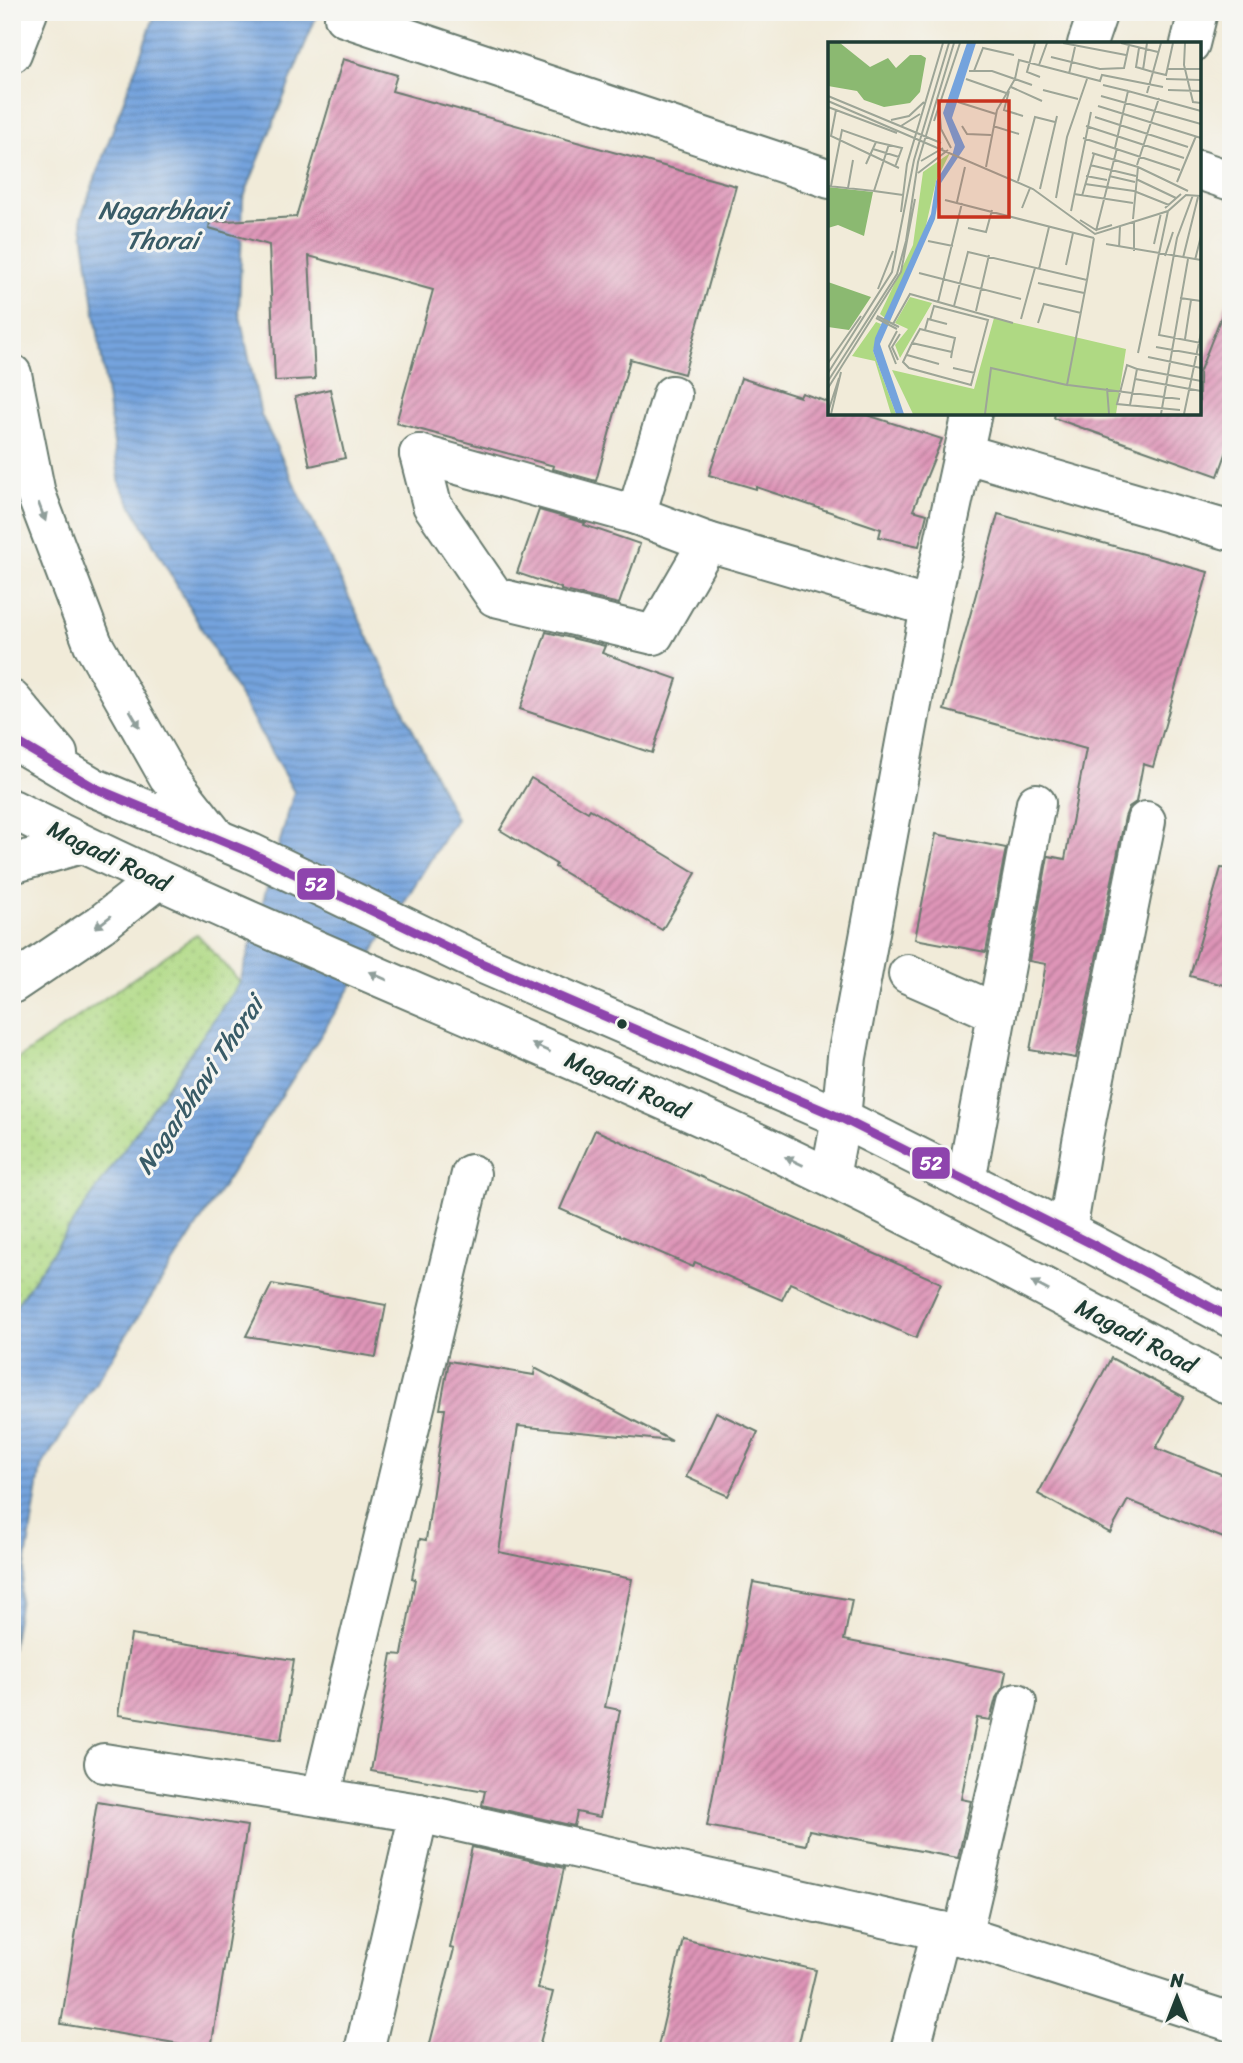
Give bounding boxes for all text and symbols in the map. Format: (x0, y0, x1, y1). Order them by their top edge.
inset map (828, 42, 1201, 415)
water label: Nagarbhavi Thorai (98, 187, 231, 263)
one-way arrow (37, 502, 48, 523)
one-way arrow (129, 709, 141, 729)
street label: Magadi Road (40, 808, 179, 905)
line badge: 52 (296, 867, 336, 901)
text: 52 (305, 868, 327, 901)
one-way arrow (94, 915, 112, 929)
one-way arrow (367, 970, 388, 981)
water label: Nagarbhavi Thorai (122, 982, 279, 1184)
unlabelled marker (615, 1017, 629, 1031)
street label: Magadi Road (558, 1039, 697, 1132)
one-way arrow (531, 1042, 552, 1053)
line badge: 52 (911, 1146, 951, 1180)
text: 52 (920, 1147, 942, 1180)
one-way arrow (784, 1155, 804, 1166)
one-way arrow (1030, 1280, 1050, 1291)
street label: Magadi Road (1068, 1286, 1206, 1386)
north arrow (1142, 1962, 1212, 2032)
text: N (1169, 1964, 1184, 1997)

